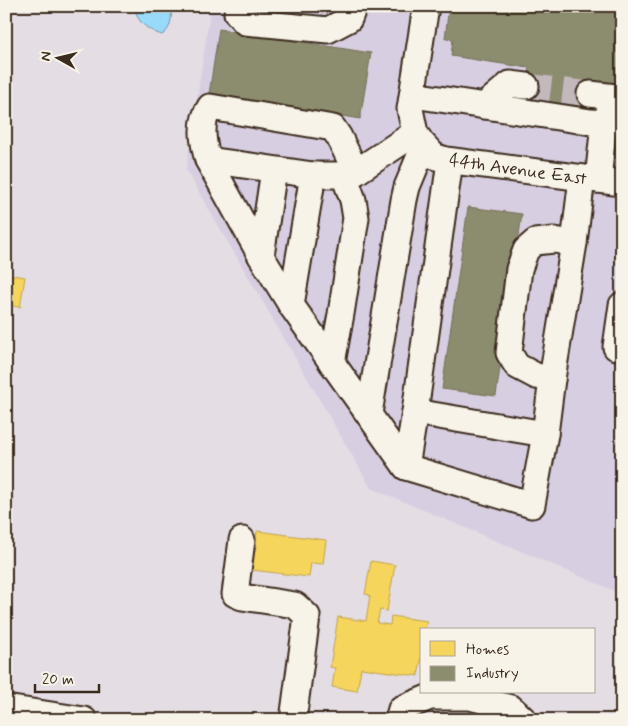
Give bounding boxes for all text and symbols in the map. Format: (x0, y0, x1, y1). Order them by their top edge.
north arrow (32, 32, 82, 82)
text: N (37, 50, 56, 62)
street label: 44th Avenue East (448, 148, 589, 192)
legend (420, 628, 596, 694)
text: Homes (466, 640, 509, 660)
scale bar (35, 661, 99, 693)
text: Industry (466, 664, 519, 684)
text: 20 m (42, 670, 74, 690)

